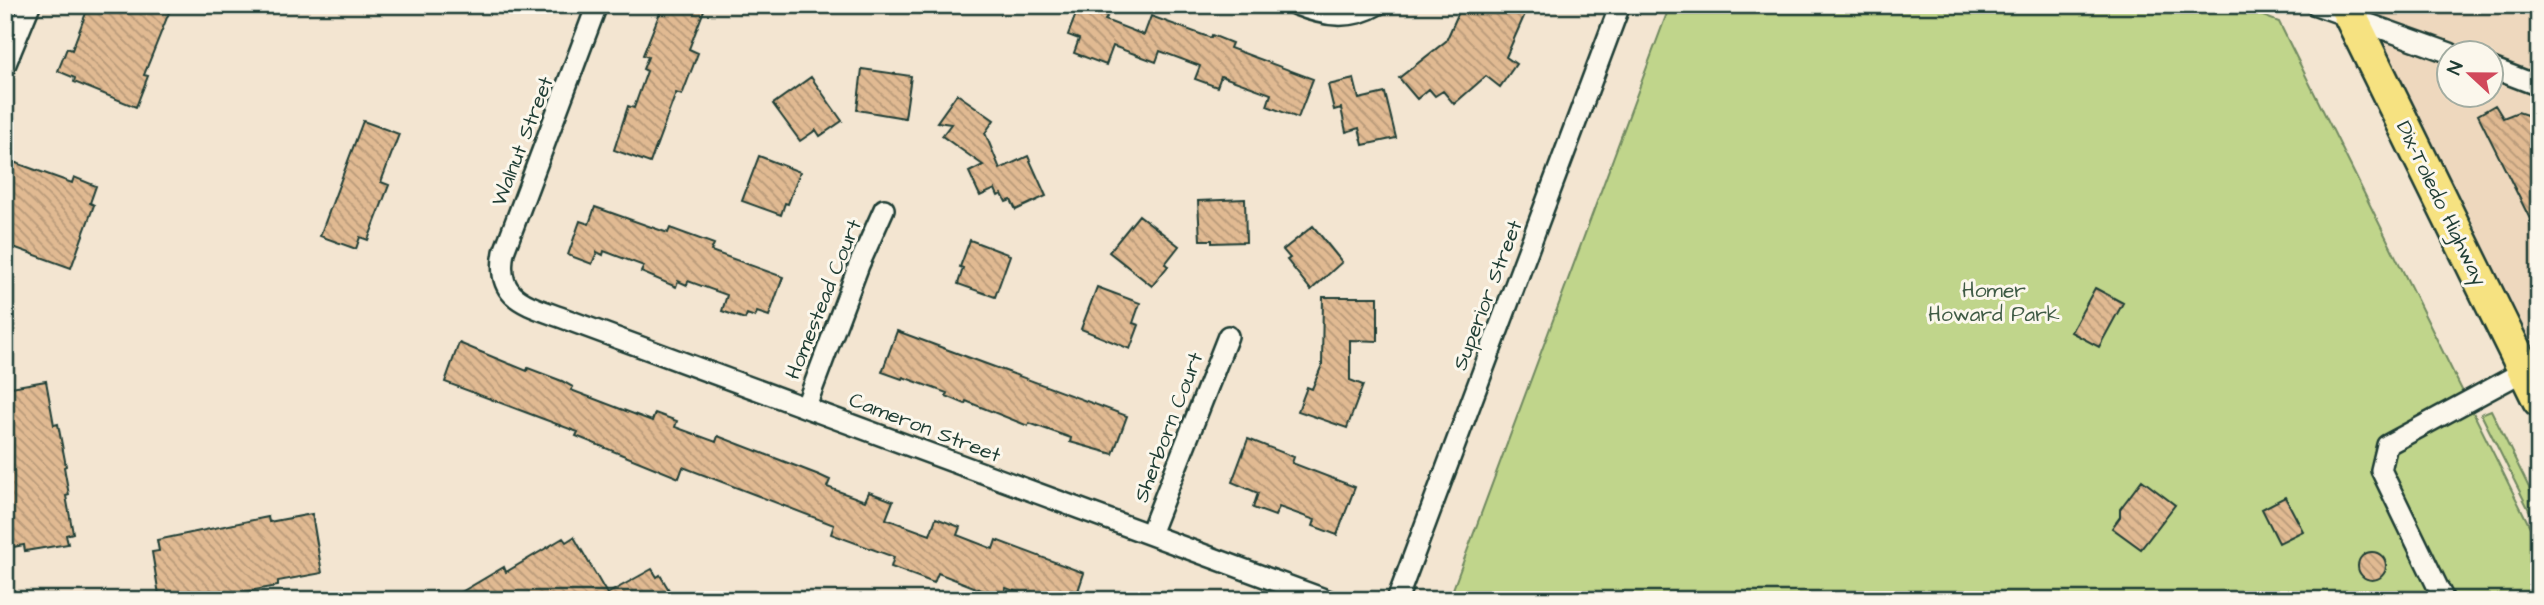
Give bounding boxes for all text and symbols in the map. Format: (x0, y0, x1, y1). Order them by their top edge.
north arrow (2436, 38, 2506, 108)
text: N (2441, 58, 2470, 79)
street label: Walnut Street (484, 72, 561, 210)
street label: Dix-Toledo Highway (2387, 116, 2494, 292)
street label: Homestead Court (778, 215, 869, 383)
street label: Superior Street (1446, 215, 1531, 375)
park label: Homer Howard Park (1928, 276, 2060, 329)
street label: Sherborn Court (1127, 348, 1211, 506)
street label: Cameron Street (845, 385, 1005, 470)

